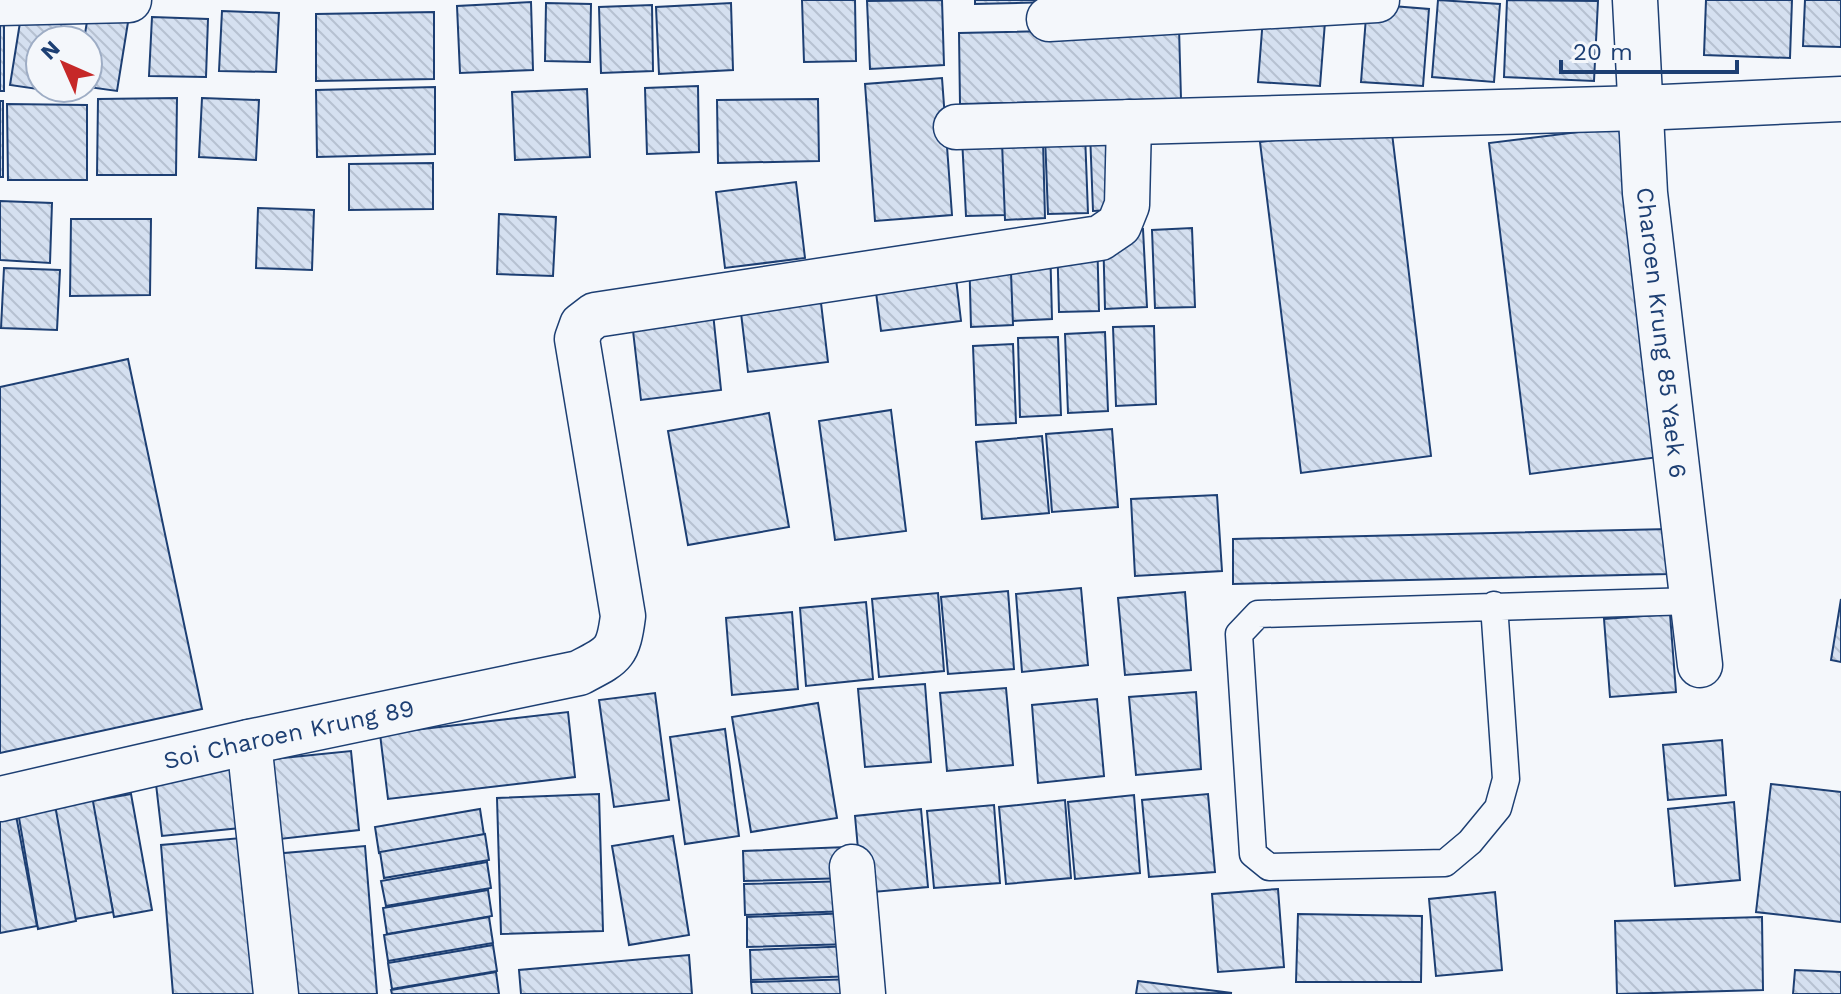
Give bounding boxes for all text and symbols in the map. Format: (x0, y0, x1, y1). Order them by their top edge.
north arrow (24, 24, 104, 104)
scale bar (1561, 24, 1737, 74)
text: N (36, 36, 65, 65)
text: 20 m (1573, 38, 1633, 66)
street label: Charoen Krung 85 Yaek 6 (1630, 186, 1692, 480)
street label: Soi Charoen Krung 89 (161, 694, 417, 775)

